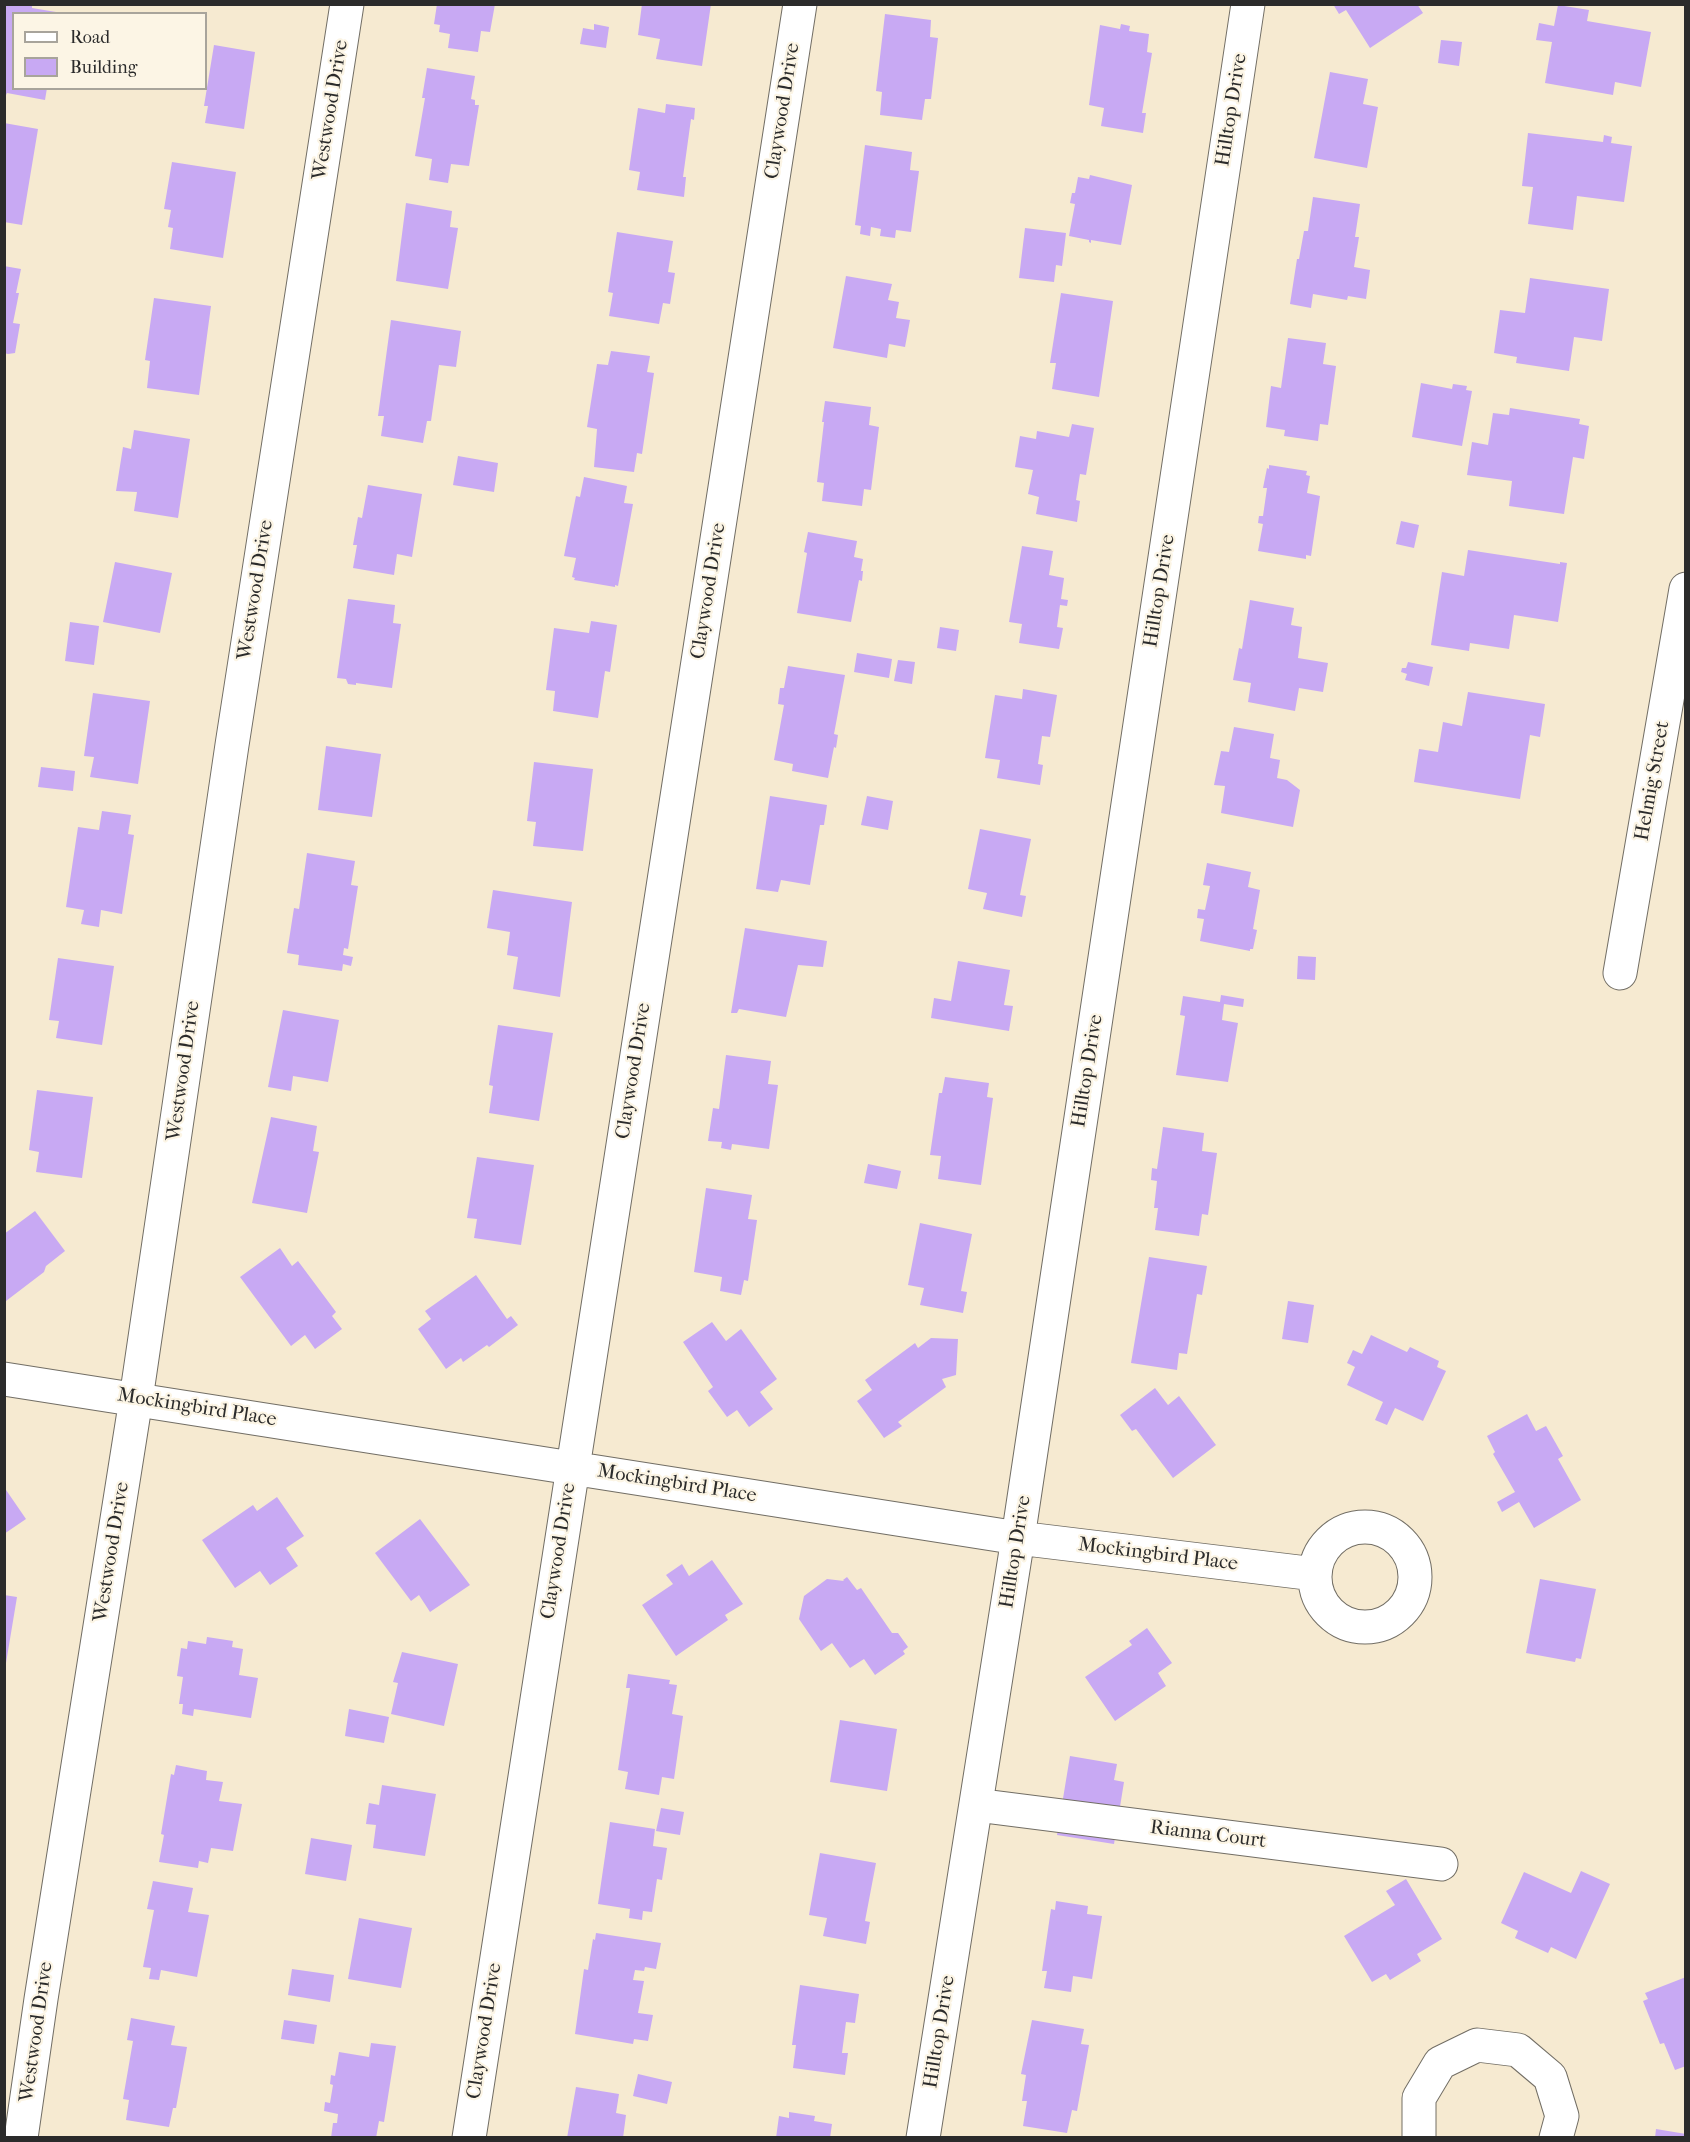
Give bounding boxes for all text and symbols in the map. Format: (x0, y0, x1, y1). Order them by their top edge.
legend (12, 12, 207, 90)
text: Road (70, 27, 110, 48)
street label: Westwood Drive (308, 38, 354, 182)
street label: Claywood Drive (760, 41, 806, 181)
street label: Hilltop Drive (1211, 52, 1253, 168)
text: Building (70, 57, 137, 78)
street label: Westwood Drive (233, 518, 279, 662)
street label: Claywood Drive (686, 521, 732, 661)
street label: Hilltop Drive (1139, 533, 1181, 649)
street label: Helmig Street (1631, 719, 1675, 843)
street label: Westwood Drive (162, 999, 206, 1143)
street label: Claywood Drive (611, 1001, 657, 1141)
street label: Hilltop Drive (1067, 1013, 1109, 1129)
street label: Mockingbird Place (116, 1384, 278, 1432)
street label: Mockingbird Place (596, 1460, 758, 1508)
street label: Westwood Drive (89, 1480, 135, 1624)
street label: Claywood Drive (536, 1481, 582, 1621)
street label: Hilltop Drive (995, 1494, 1037, 1610)
street label: Mockingbird Place (1077, 1533, 1239, 1577)
street label: Rianna Court (1149, 1816, 1267, 1854)
street label: Westwood Drive (15, 1960, 59, 2104)
street label: Claywood Drive (462, 1961, 508, 2101)
street label: Hilltop Drive (919, 1974, 961, 2090)

